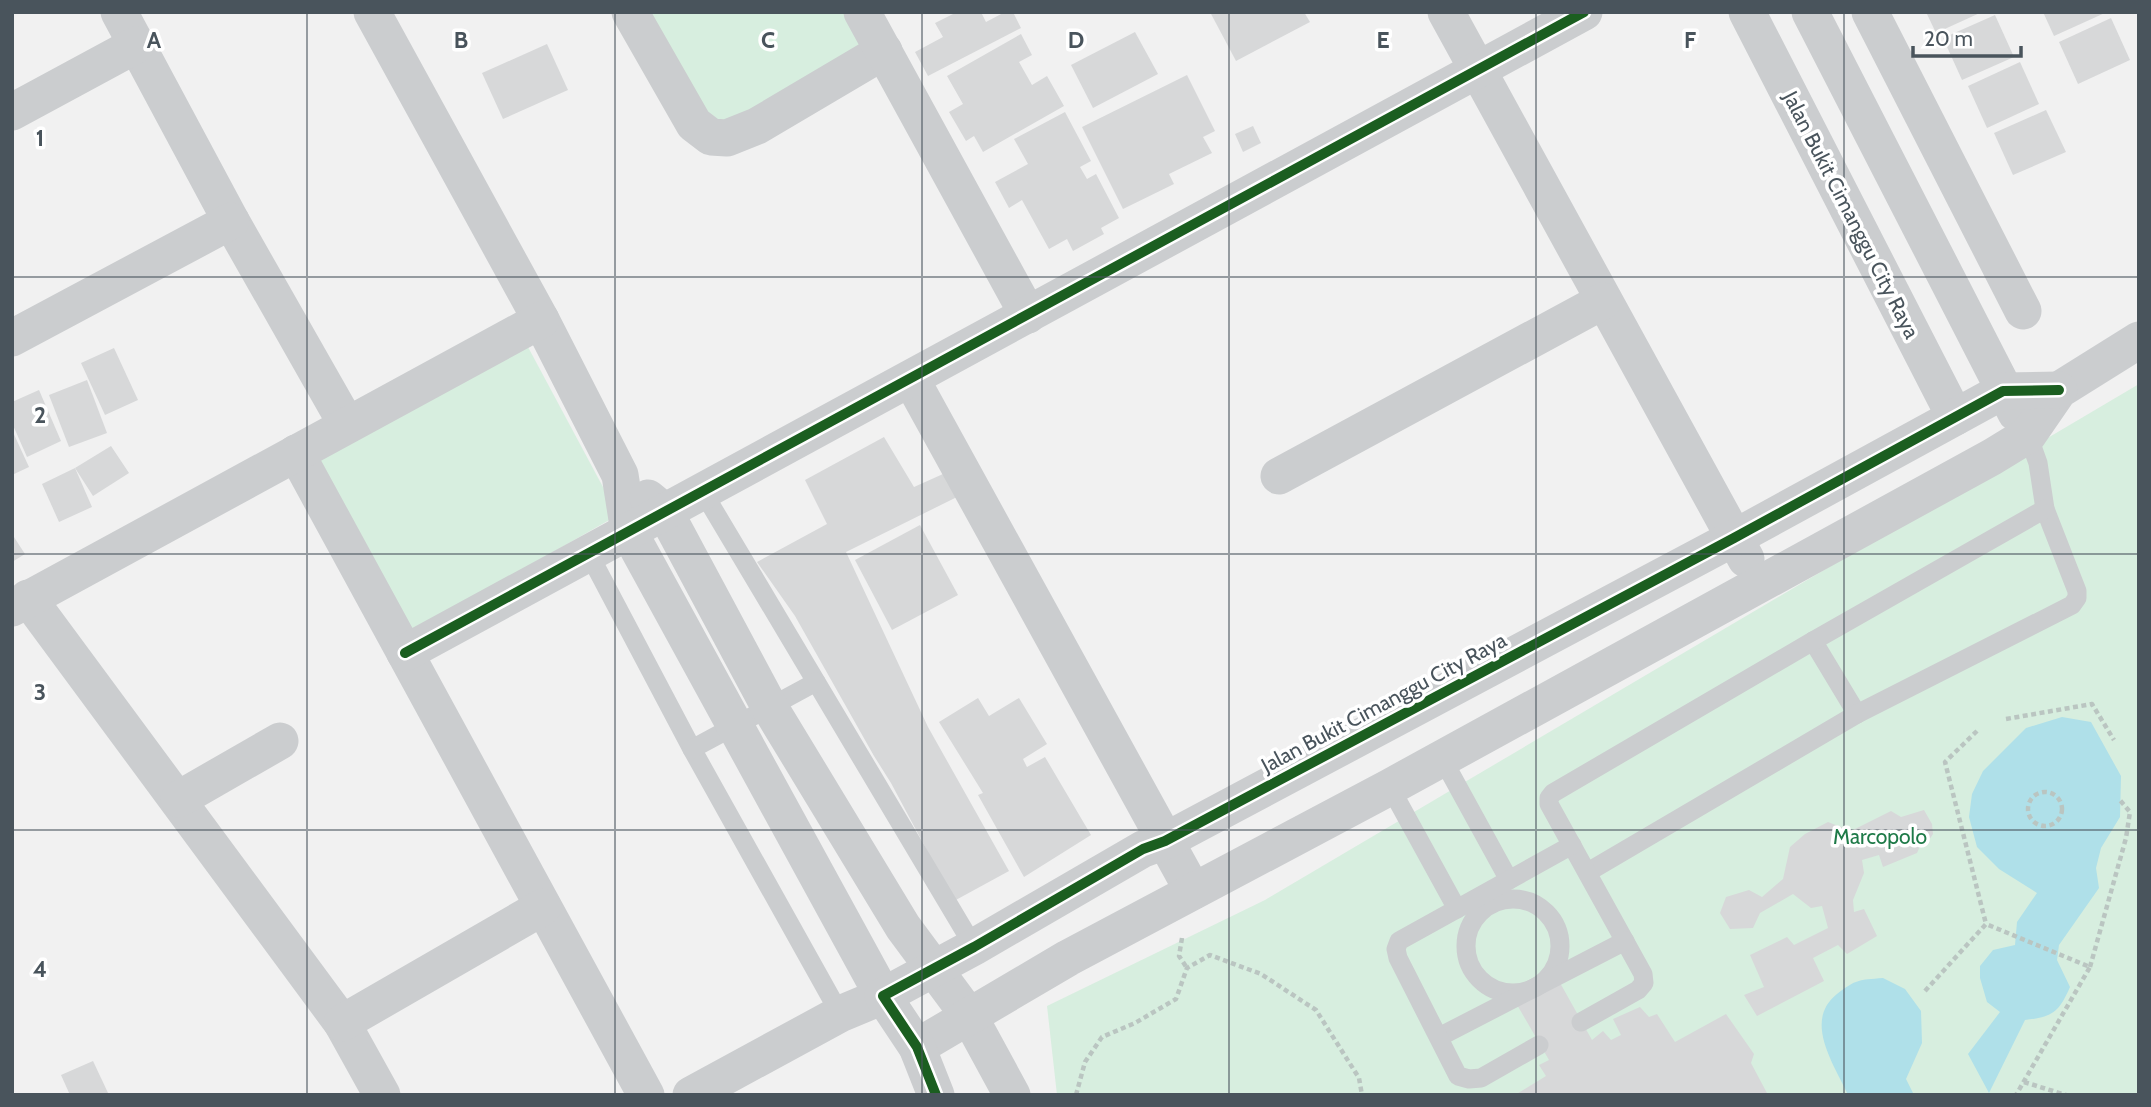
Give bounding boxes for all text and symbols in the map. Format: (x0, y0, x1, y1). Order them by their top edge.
scale bar (1913, 14, 2022, 58)
text: A (147, 26, 162, 54)
text: B (454, 26, 468, 54)
text: C (761, 26, 775, 54)
text: D (1068, 26, 1084, 54)
text: E (1376, 26, 1390, 54)
text: F (1684, 26, 1696, 54)
text: 20 m (1924, 26, 1973, 51)
street label: Jalan Bukit Cimanggu City Raya (1778, 86, 1925, 343)
text: 1 (36, 124, 44, 152)
text: 2 (34, 401, 46, 429)
street label: Jalan Bukit Cimanggu City Raya (1256, 627, 1511, 778)
text: 3 (34, 678, 46, 706)
park label: Marcopolo (1833, 824, 1927, 849)
text: 4 (33, 955, 47, 983)

